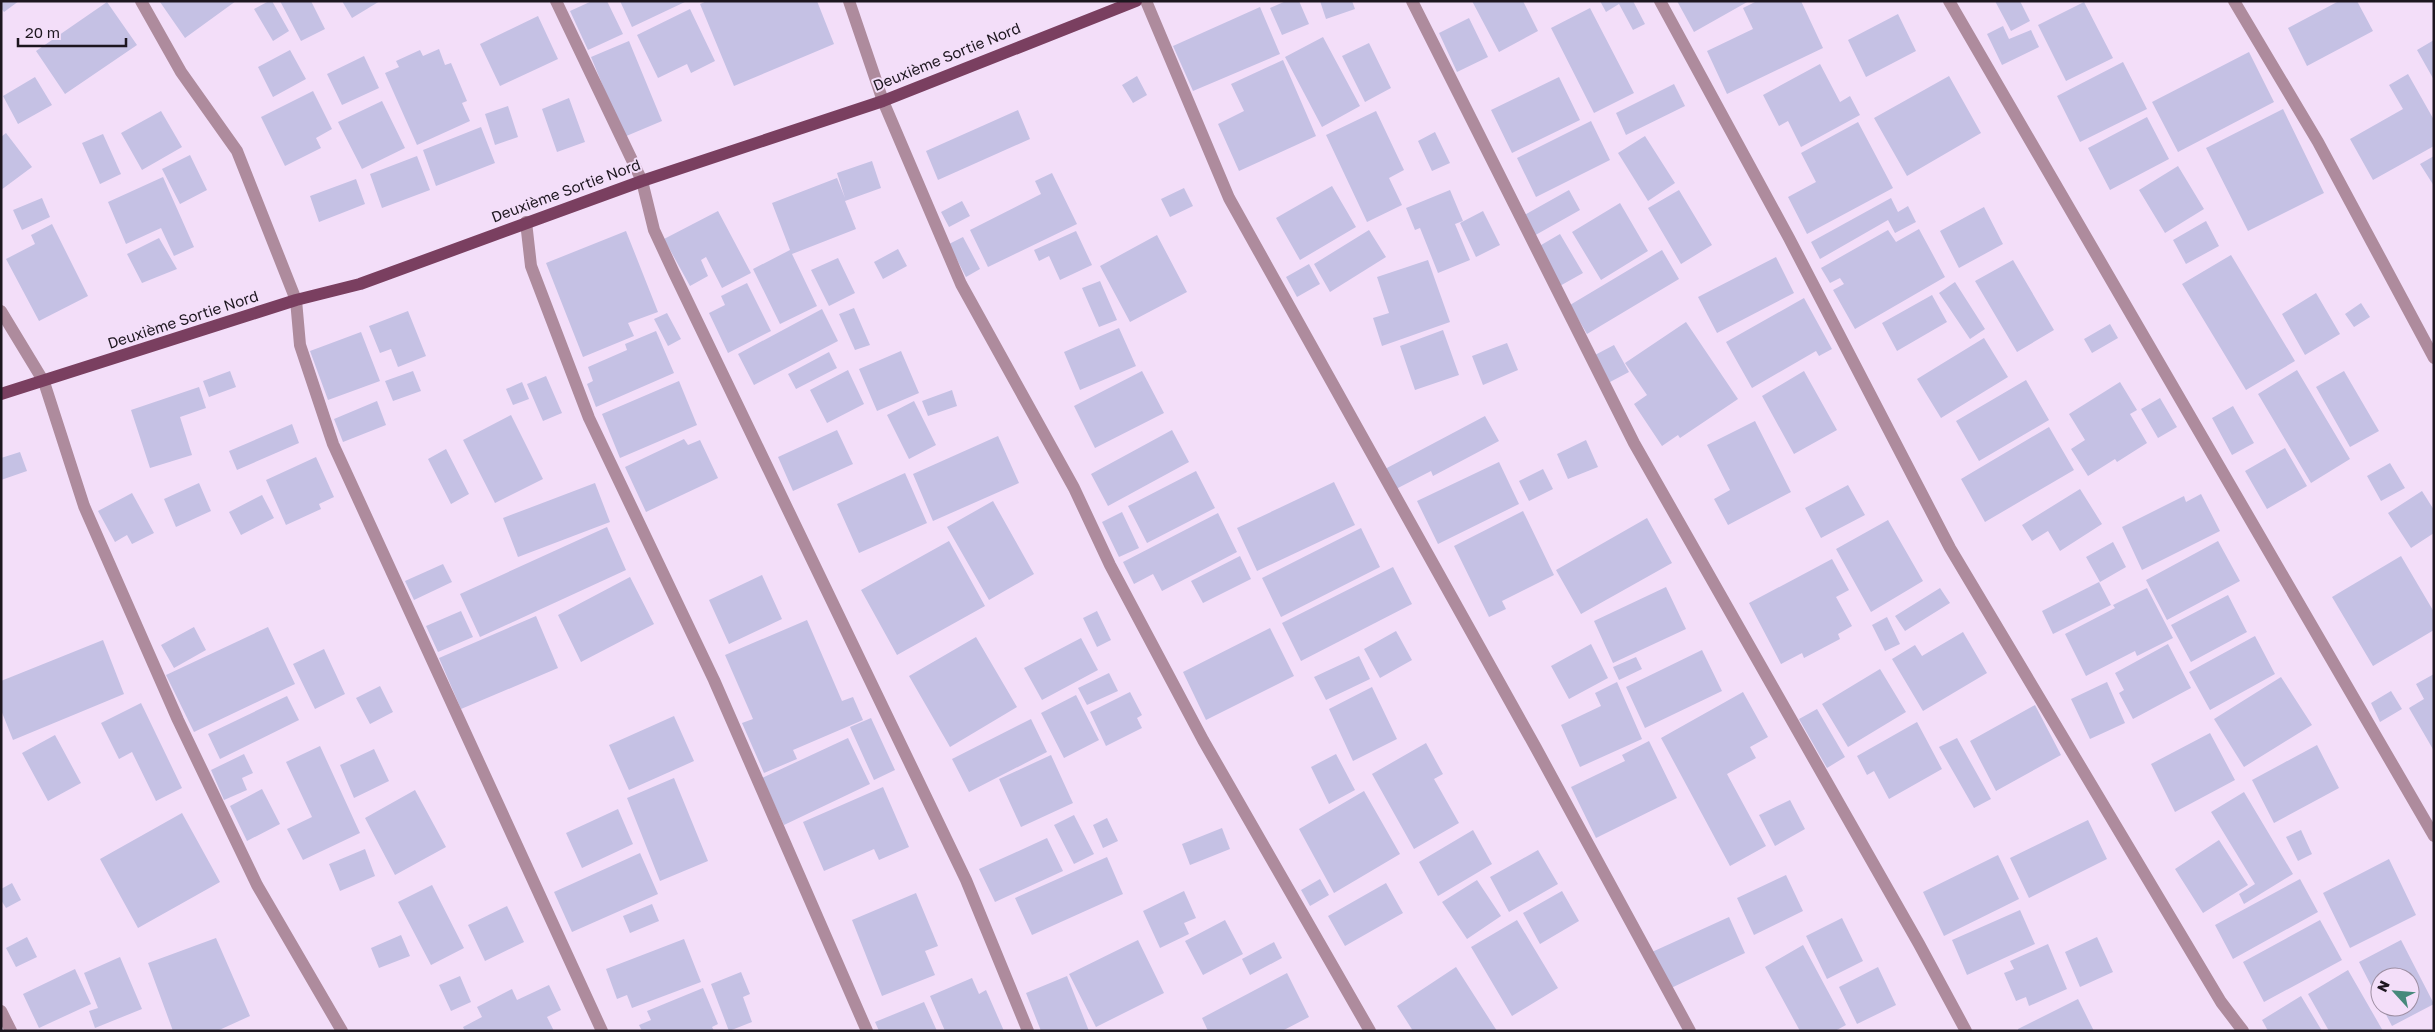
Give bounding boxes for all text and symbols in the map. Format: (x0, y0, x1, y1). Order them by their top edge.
scale bar (18, 15, 125, 47)
street label: Deuxième Sortie Nord (870, 18, 1023, 94)
text: 20 m (25, 23, 60, 41)
street label: Deuxième Sortie Nord (489, 155, 643, 225)
street label: Deuxième Sortie Nord (105, 286, 260, 352)
north arrow (2370, 967, 2420, 1017)
text: N (2373, 978, 2393, 995)

